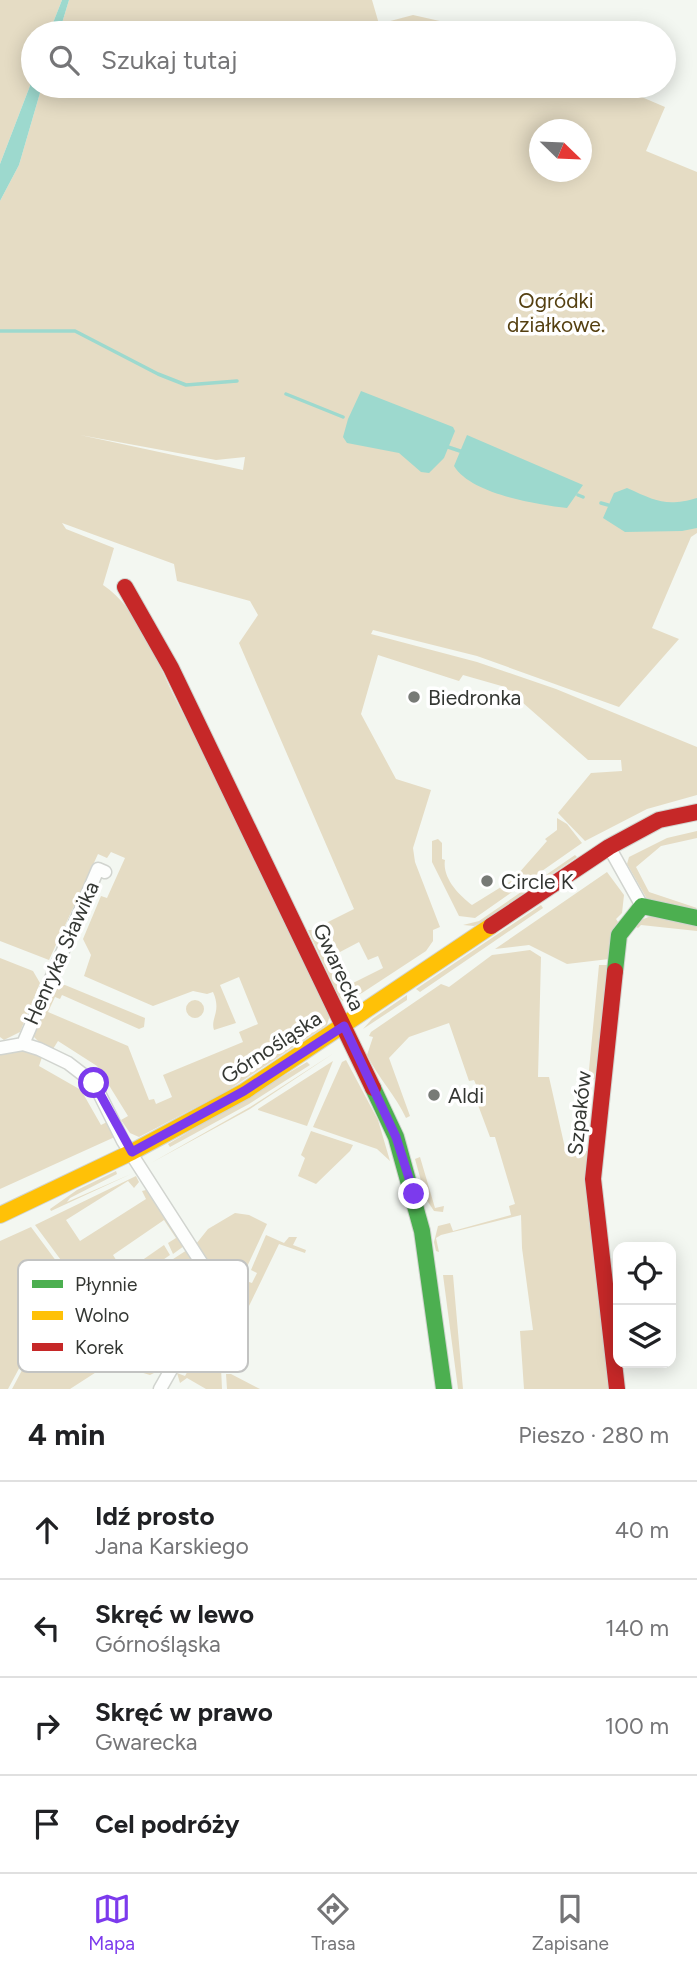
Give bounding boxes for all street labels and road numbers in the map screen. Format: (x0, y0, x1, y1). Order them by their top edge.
street label: Henryka Sławika (18, 877, 104, 1029)
street label: Gwarecka (308, 919, 370, 1015)
street label: Górnośląska (216, 1005, 326, 1089)
street label: Szpaków (562, 1069, 596, 1156)

